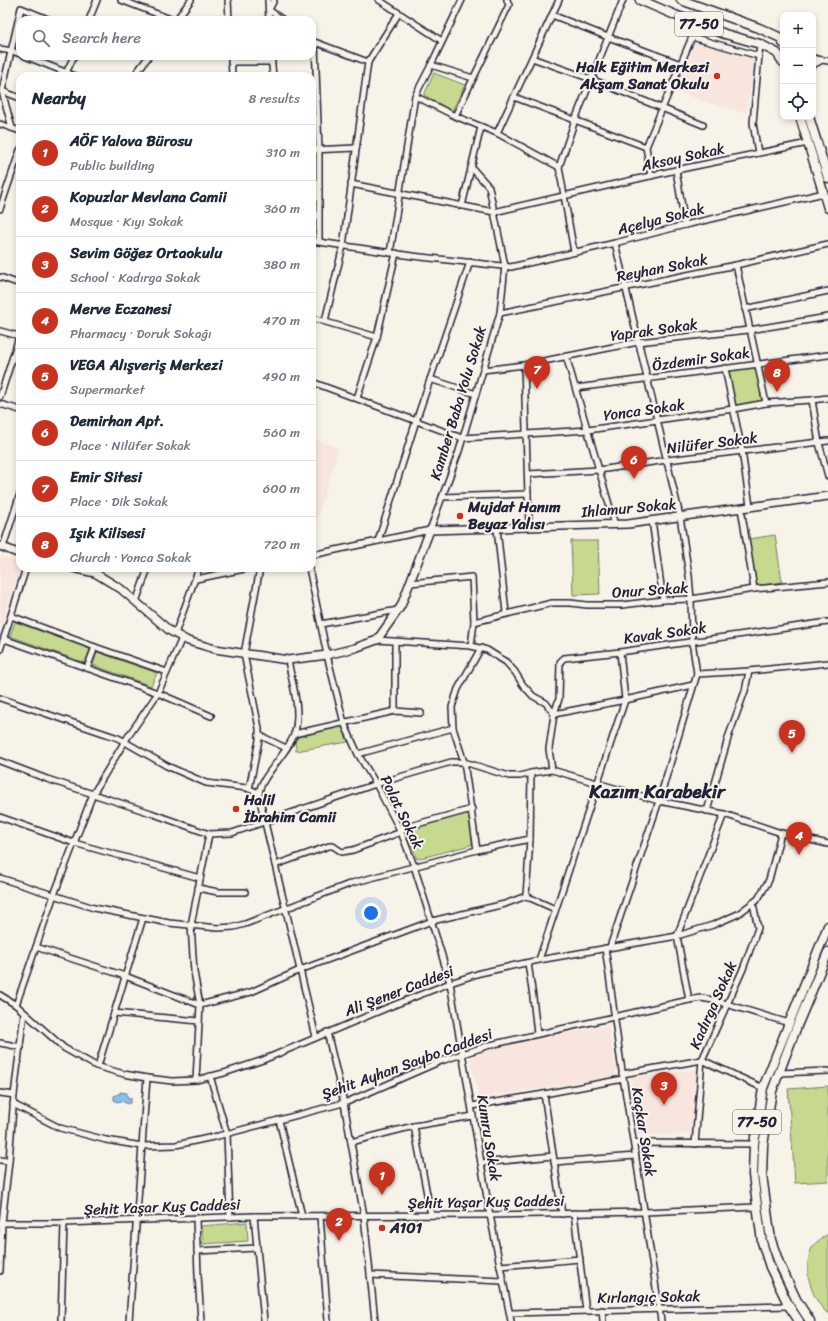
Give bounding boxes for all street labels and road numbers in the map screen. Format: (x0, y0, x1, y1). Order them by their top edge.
road number: 77-50 (675, 12, 723, 36)
street label: Aksoy Sokak (638, 136, 727, 179)
street label: Açelya Sokak (614, 195, 708, 243)
street label: Reyhan Sokak (614, 246, 710, 290)
street label: Yaprak Sokak (609, 311, 699, 349)
street label: Kamber Baba Yolu Sokak (422, 322, 494, 483)
street label: Özdemir Sokak (650, 339, 752, 379)
street label: Yonca Sokak (602, 391, 687, 429)
street label: Nilüfer Sokak (665, 425, 759, 461)
street label: Ihlamur Sokak (579, 491, 678, 525)
street label: Onur Sokak (611, 574, 690, 606)
street label: Kavak Sokak (622, 614, 709, 652)
street label: Polat Sokak (373, 771, 432, 854)
street label: Kadırga Sokak (682, 956, 744, 1053)
street label: Ali Şener Caddesi (340, 958, 458, 1024)
street label: Şehit Ayhan Saybo Caddesi (318, 1021, 497, 1107)
street label: Kaçkar Sokak (624, 1086, 664, 1179)
street label: Kumru Sokak (469, 1093, 509, 1184)
road number: 77-50 (733, 1110, 781, 1134)
street label: Şehit Yaşar Kuş Caddesi (408, 1188, 565, 1216)
street label: Şehit Yaşar Kuş Caddesi (83, 1191, 242, 1223)
street label: Kırlangıç Sokak (597, 1283, 701, 1311)

